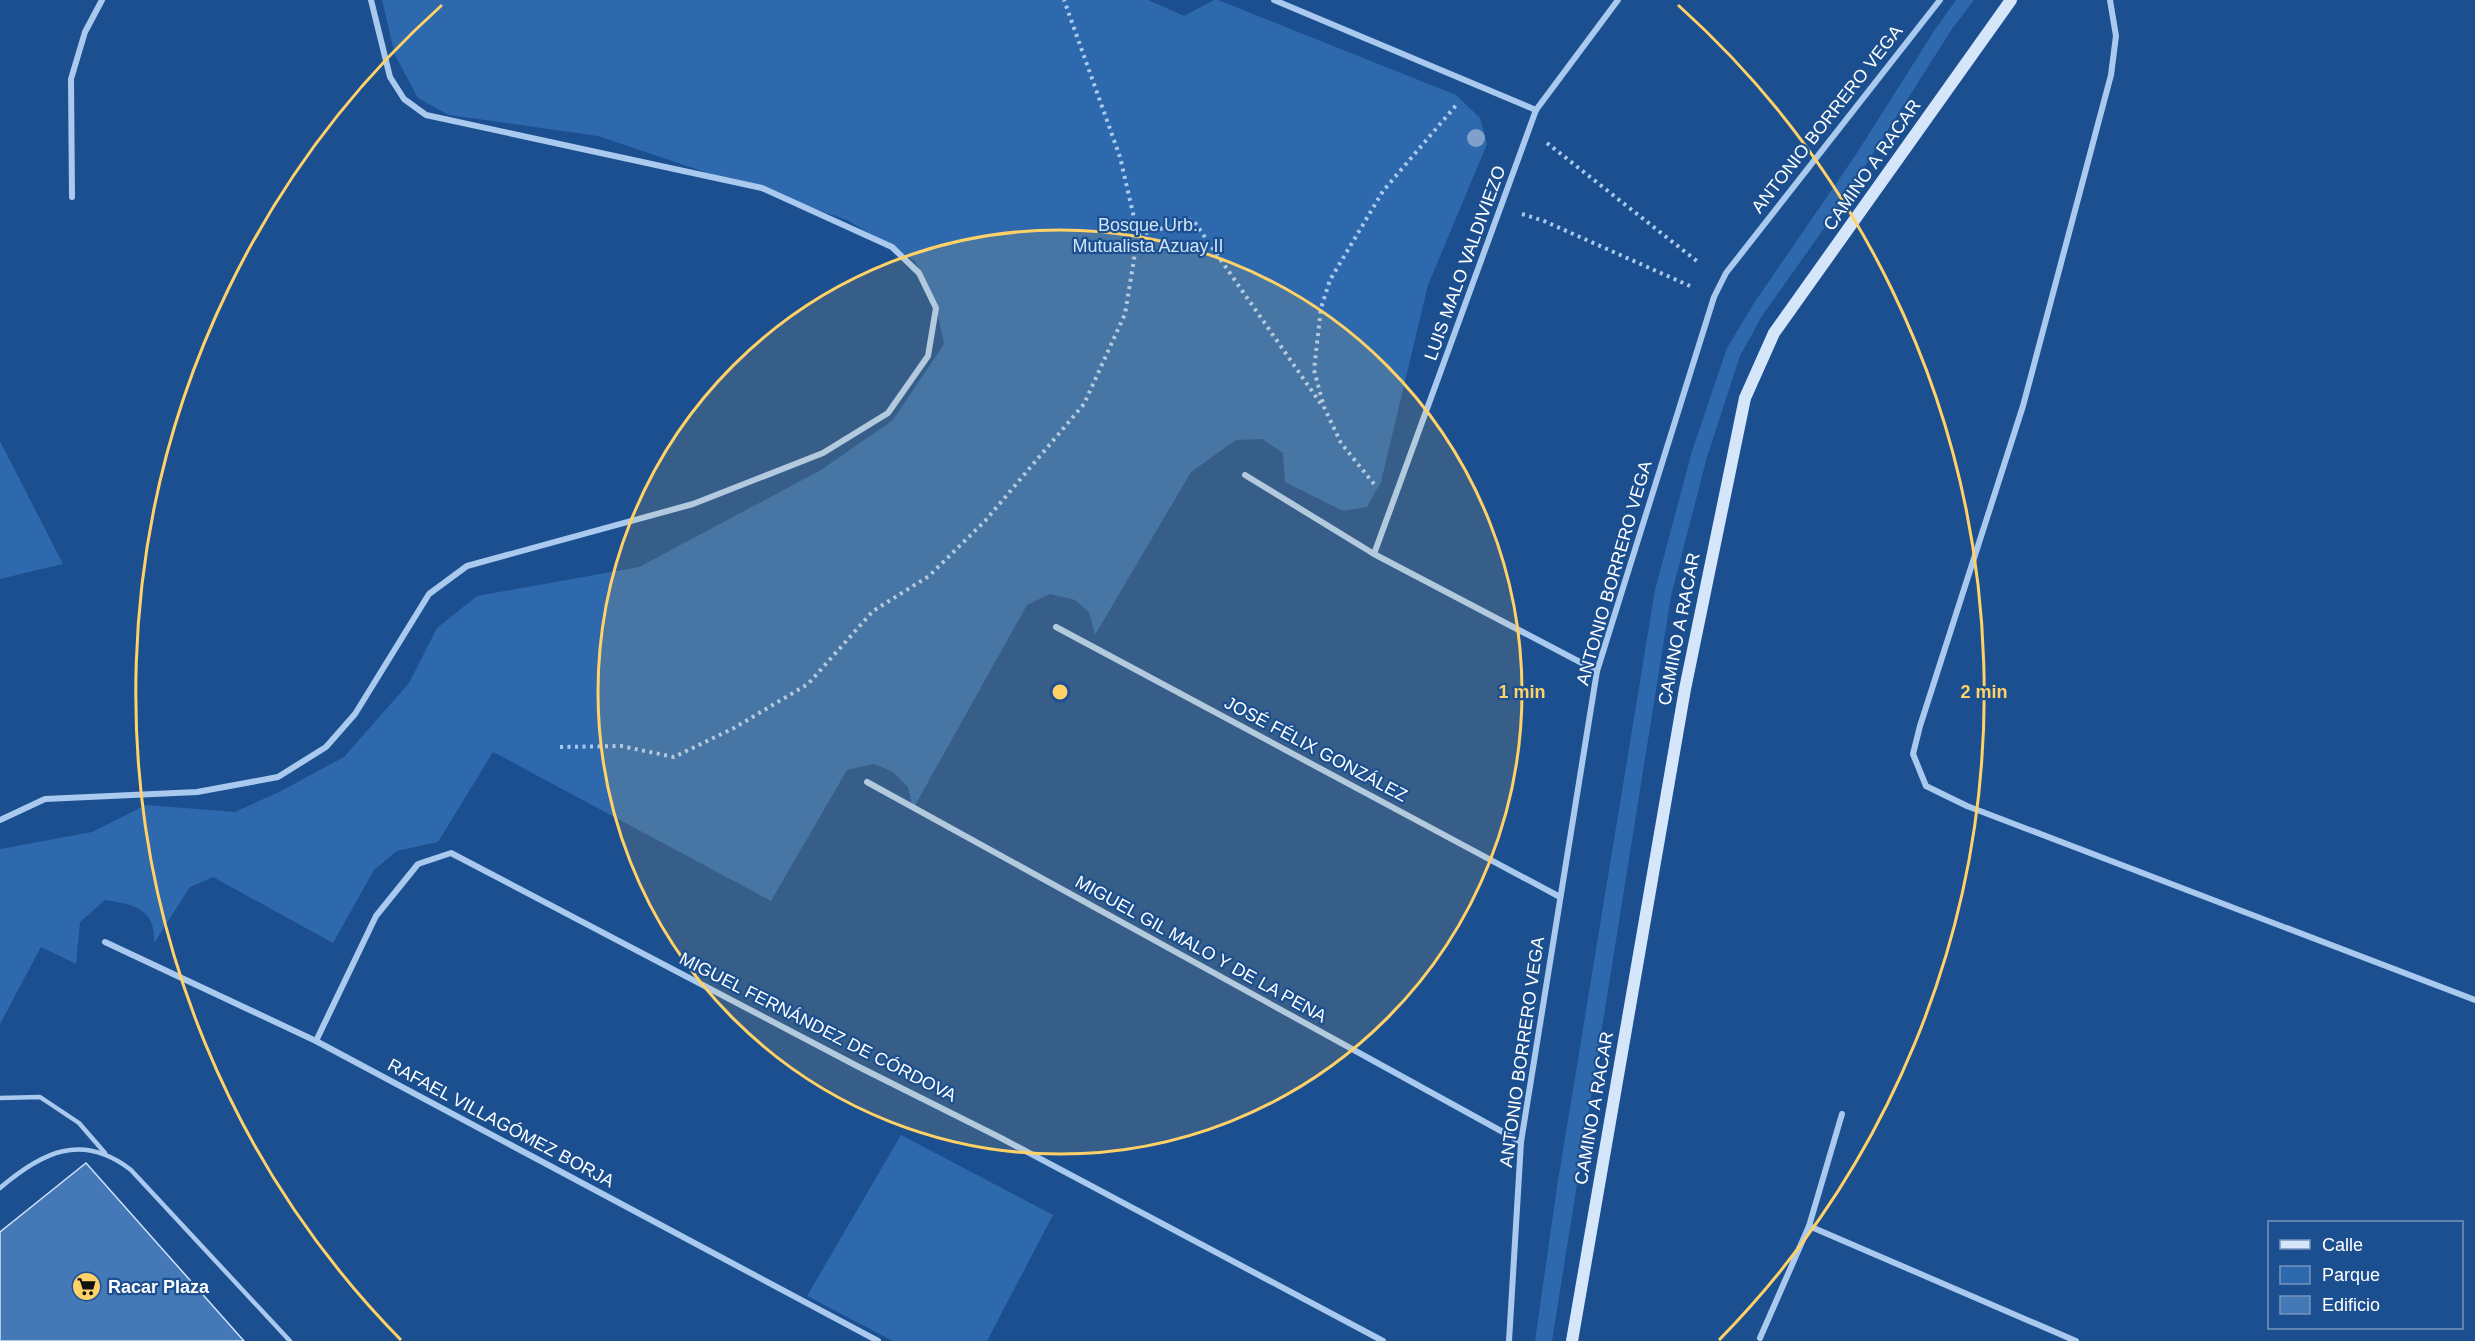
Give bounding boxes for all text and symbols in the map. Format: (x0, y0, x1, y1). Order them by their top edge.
street label: ANTONIO BORRERO VEGA (1747, 21, 1907, 217)
street label: CAMINO A RACAR (1819, 96, 1925, 234)
street label: LUIS MALO VALDIVIEZO (1420, 163, 1510, 363)
park label: Bosque Urb. Mutualista Azuay II (1072, 215, 1224, 256)
street label: ANTONIO BORRERO VEGA (1572, 458, 1656, 688)
street label: CAMINO A RACAR (1654, 551, 1704, 707)
centre of rings (1050, 682, 1070, 702)
text: 1 min (1498, 682, 1546, 702)
text: 2 min (1960, 682, 2008, 702)
street label: JOSÉ FÉLIX GONZÁLEZ (1221, 692, 1411, 806)
street label: MIGUEL GIL MALO Y DE LA PENA (1072, 871, 1330, 1027)
street label: ANTONIO BORRERO VEGA (1496, 935, 1548, 1169)
street label: MIGUEL FERNÁNDEZ DE CÓRDOVA (676, 947, 960, 1106)
street label: CAMINO A RACAR (1571, 1030, 1617, 1186)
street label: RAFAEL VILLAGÓMEZ BORJA (384, 1054, 618, 1191)
legend (2268, 1221, 2463, 1329)
text: Calle (2322, 1235, 2363, 1255)
text: Parque (2322, 1265, 2380, 1285)
supermarket icon: Racar Plaza (71, 1271, 103, 1303)
place label: Racar Plaza (108, 1277, 210, 1297)
text: Edificio (2322, 1295, 2380, 1315)

